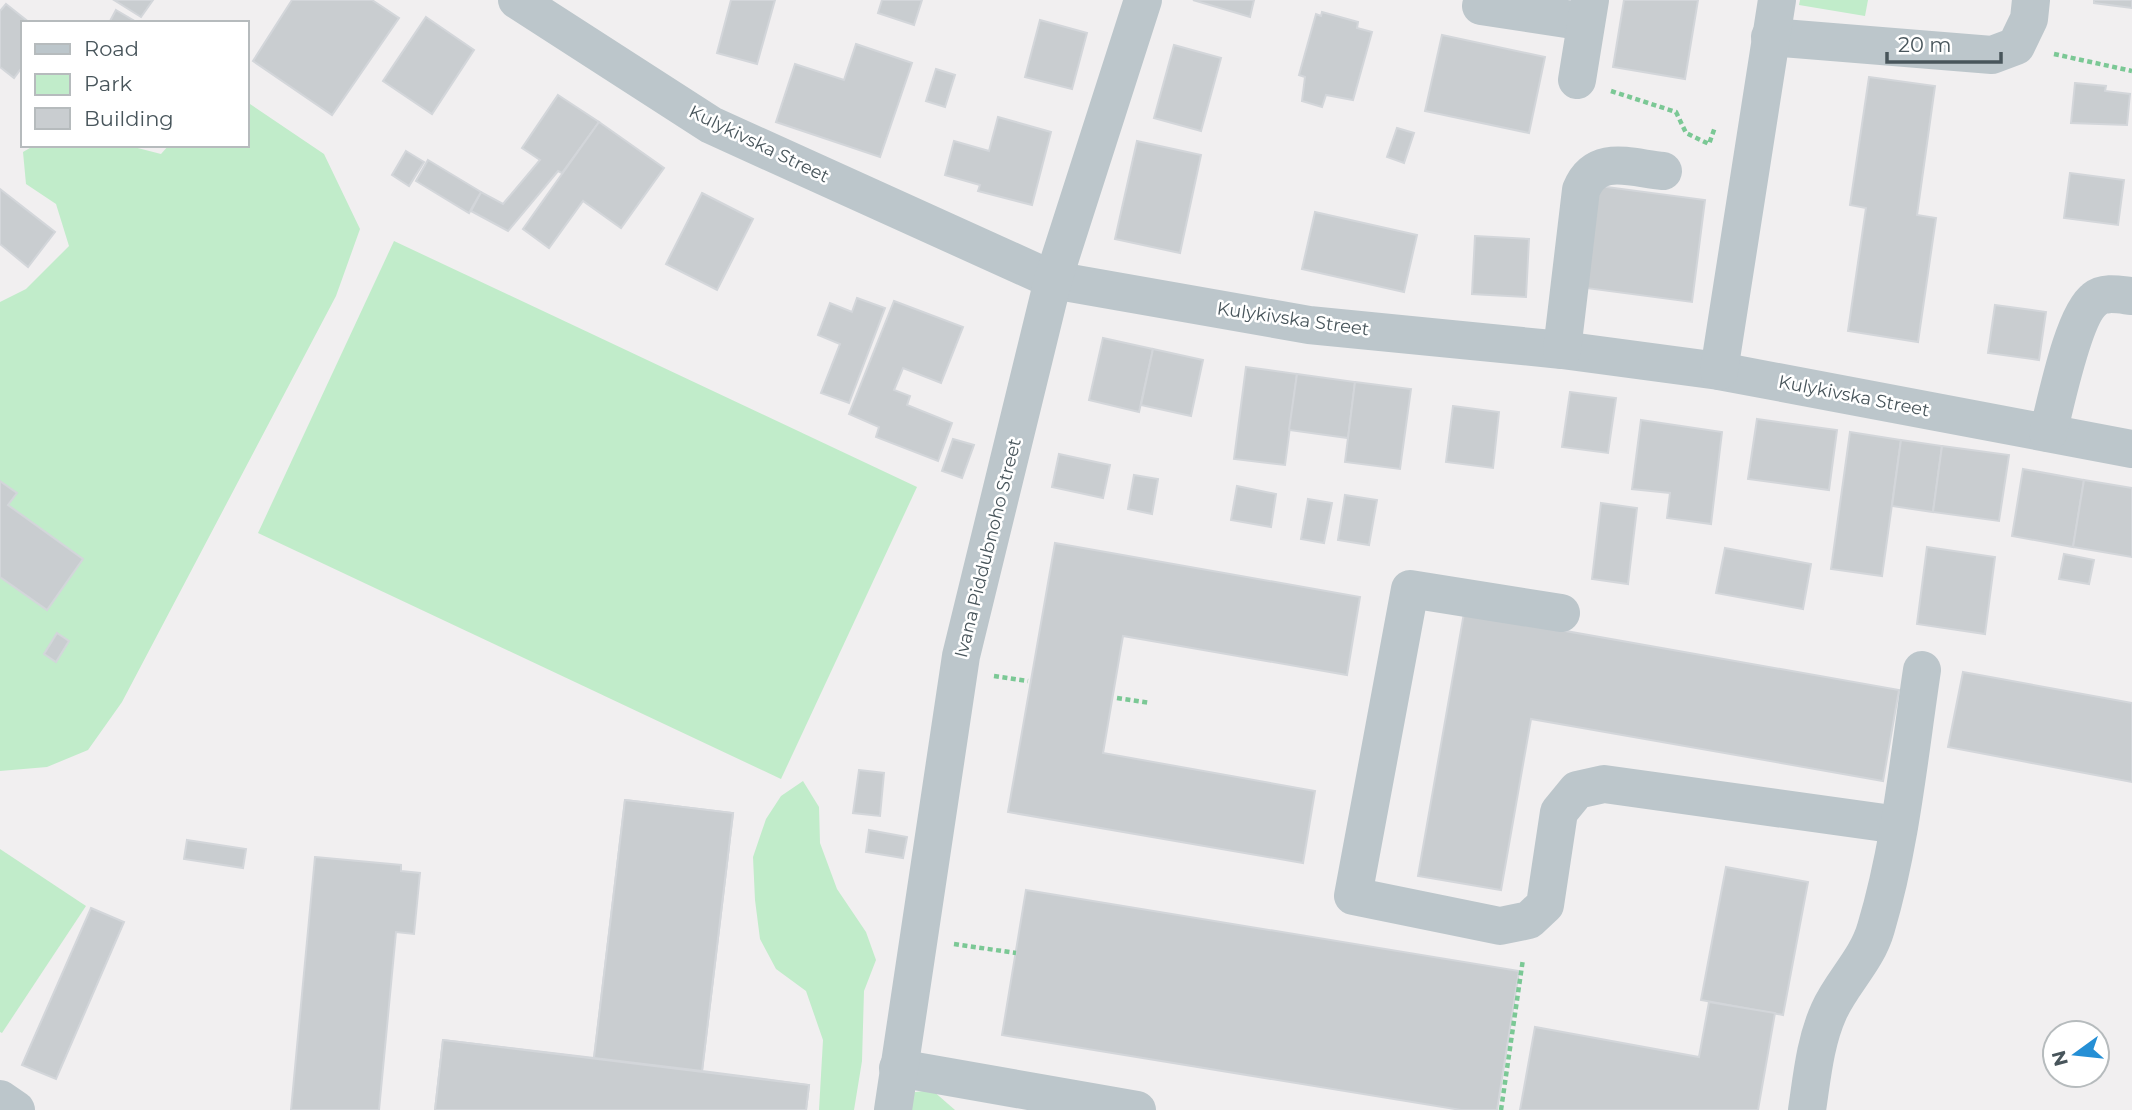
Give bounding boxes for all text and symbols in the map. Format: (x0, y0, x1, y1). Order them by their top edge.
legend (21, 21, 248, 147)
scale bar (1887, 21, 2001, 65)
text: 20 m (1898, 32, 1952, 57)
text: Road (84, 36, 139, 61)
text: Park (84, 71, 132, 96)
street label: Kulykivska Street (685, 100, 833, 188)
text: Building (84, 106, 174, 131)
street label: Kulykivska Street (1215, 297, 1371, 341)
street label: Kulykivska Street (1777, 371, 1931, 421)
street label: Ivana Piddubnoho Street (950, 436, 1026, 660)
north arrow (2041, 1019, 2111, 1089)
text: N (2047, 1048, 2073, 1069)

